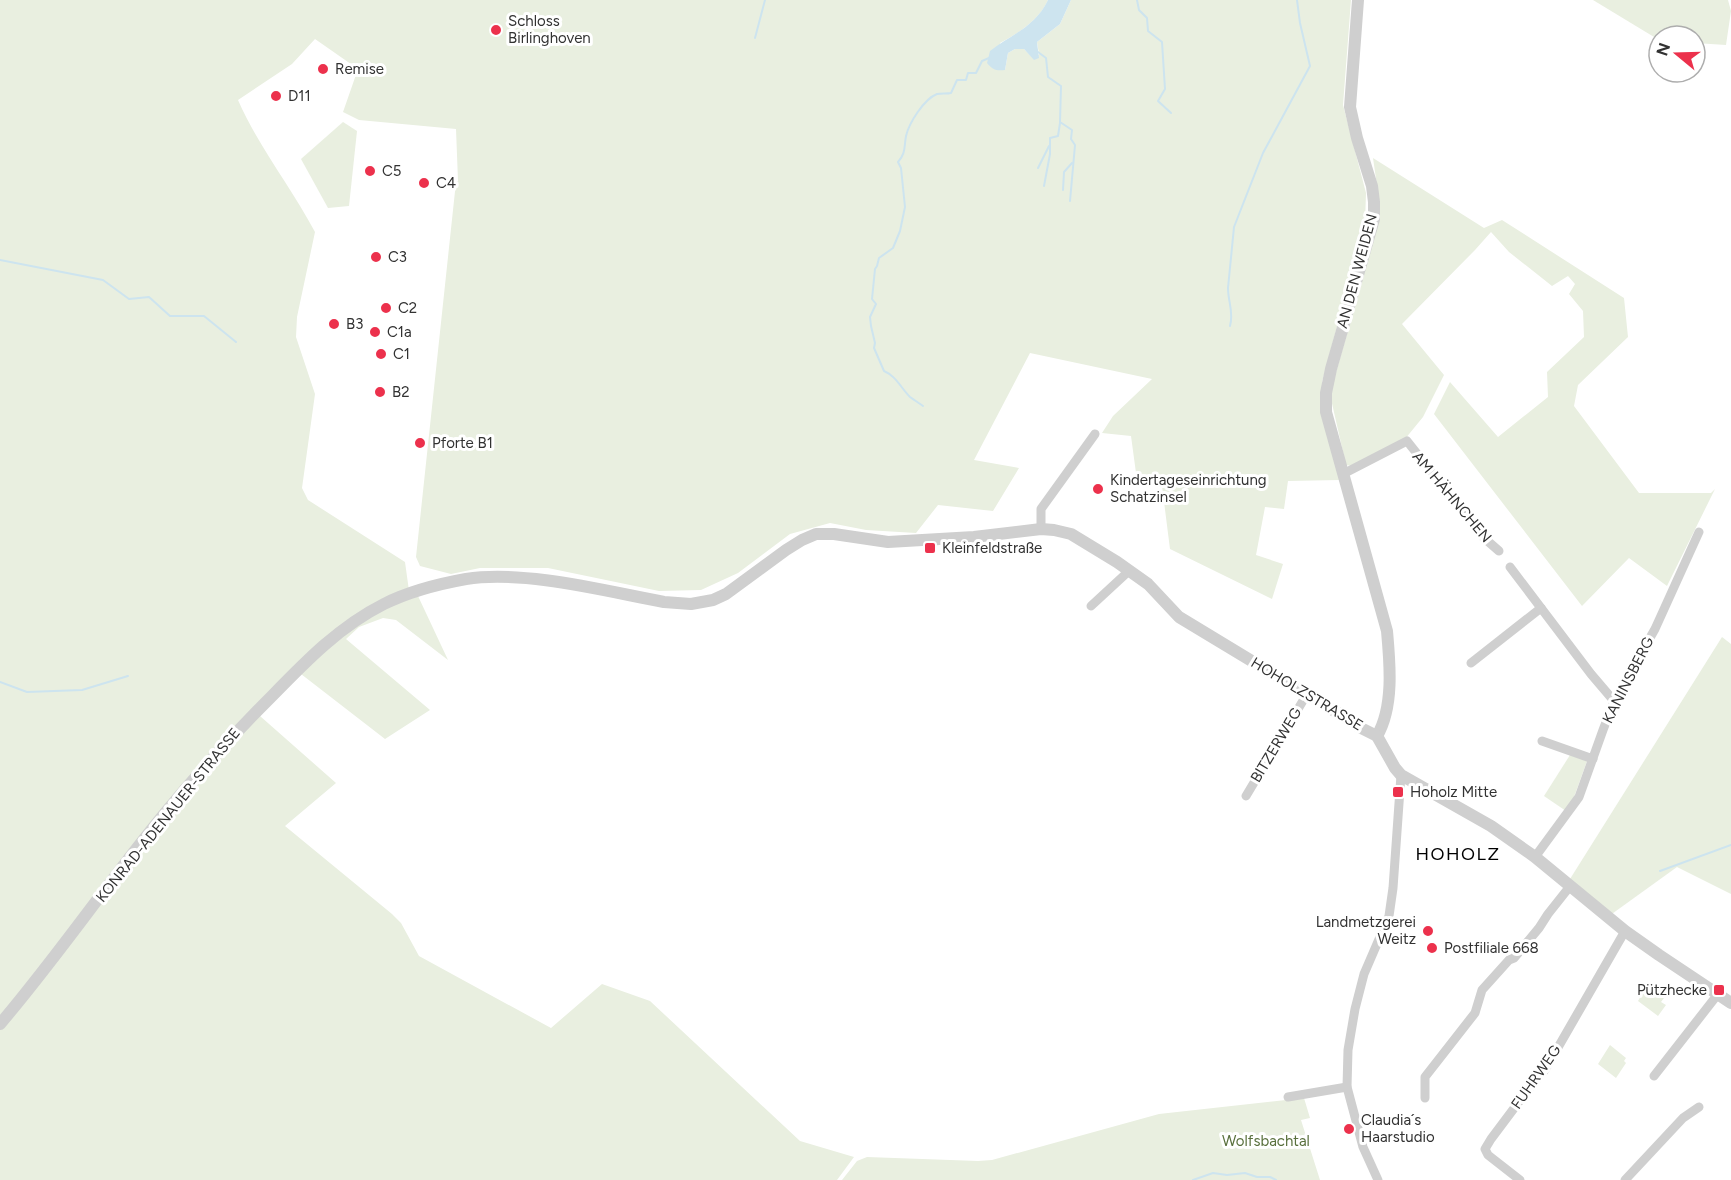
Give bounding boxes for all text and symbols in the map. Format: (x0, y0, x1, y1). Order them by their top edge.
place label: Schloss Birlinghoven (508, 12, 591, 47)
marker: Schloss Birlinghoven (489, 23, 503, 37)
north arrow (1647, 24, 1707, 84)
text: N (1652, 40, 1674, 58)
place label: Remise (335, 60, 384, 78)
marker: Remise (316, 62, 330, 76)
place label: D11 (288, 87, 311, 105)
marker: D11 (269, 89, 283, 103)
place label: C5 (382, 162, 401, 180)
marker: C5 (363, 164, 377, 178)
place label: C4 (436, 174, 456, 192)
marker: C4 (417, 176, 431, 190)
street label: AN DEN WEIDEN (1333, 212, 1381, 330)
place label: C3 (388, 248, 407, 266)
marker: C3 (369, 250, 383, 264)
place label: C2 (398, 299, 417, 317)
marker: C2 (379, 301, 393, 315)
place label: B3 (346, 315, 363, 333)
marker: B3 (327, 317, 341, 331)
place label: C1a (387, 323, 412, 341)
marker: C1a (368, 325, 382, 339)
place label: C1 (393, 345, 410, 363)
marker: C1 (374, 347, 388, 361)
place label: B2 (392, 383, 410, 401)
marker: B2 (373, 385, 387, 399)
place label: Pforte B1 (432, 434, 493, 452)
marker: Pforte B1 (413, 436, 427, 450)
street label: AM HÄHNCHEN (1409, 448, 1495, 546)
place label: Kindertageseinrichtung Schatzinsel (1110, 471, 1267, 506)
marker: Kindertageseinrichtung Schatzinsel (1091, 482, 1105, 496)
place label: Kleinfeldstraße (942, 539, 1042, 557)
marker: Kleinfeldstraße (923, 541, 937, 555)
street label: KANINSBERG (1598, 634, 1658, 726)
street label: HOHOLZSTRASSE (1248, 653, 1366, 735)
street label: BITZERWEG (1247, 704, 1305, 786)
street label: KONRAD-ADENAUER-STRASSE (92, 724, 244, 906)
place label: Hoholz Mitte (1410, 783, 1497, 801)
marker: Hoholz Mitte (1391, 785, 1405, 799)
district label: HOHOLZ (1416, 843, 1500, 865)
place label: Landmetzgerei Weitz (1316, 913, 1416, 948)
marker: Landmetzgerei Weitz (1421, 924, 1435, 938)
place label: Postfiliale 668 (1444, 939, 1539, 957)
marker: Postfiliale 668 (1425, 941, 1439, 955)
place label: Pützhecke (1637, 981, 1707, 999)
marker: Pützhecke (1712, 983, 1726, 997)
street label: FUHRWEG (1507, 1041, 1565, 1113)
place label: Claudia´s Haarstudio (1361, 1111, 1435, 1146)
marker: Claudia´s Haarstudio (1342, 1122, 1356, 1136)
park label: Wolfsbachtal (1222, 1132, 1310, 1150)

